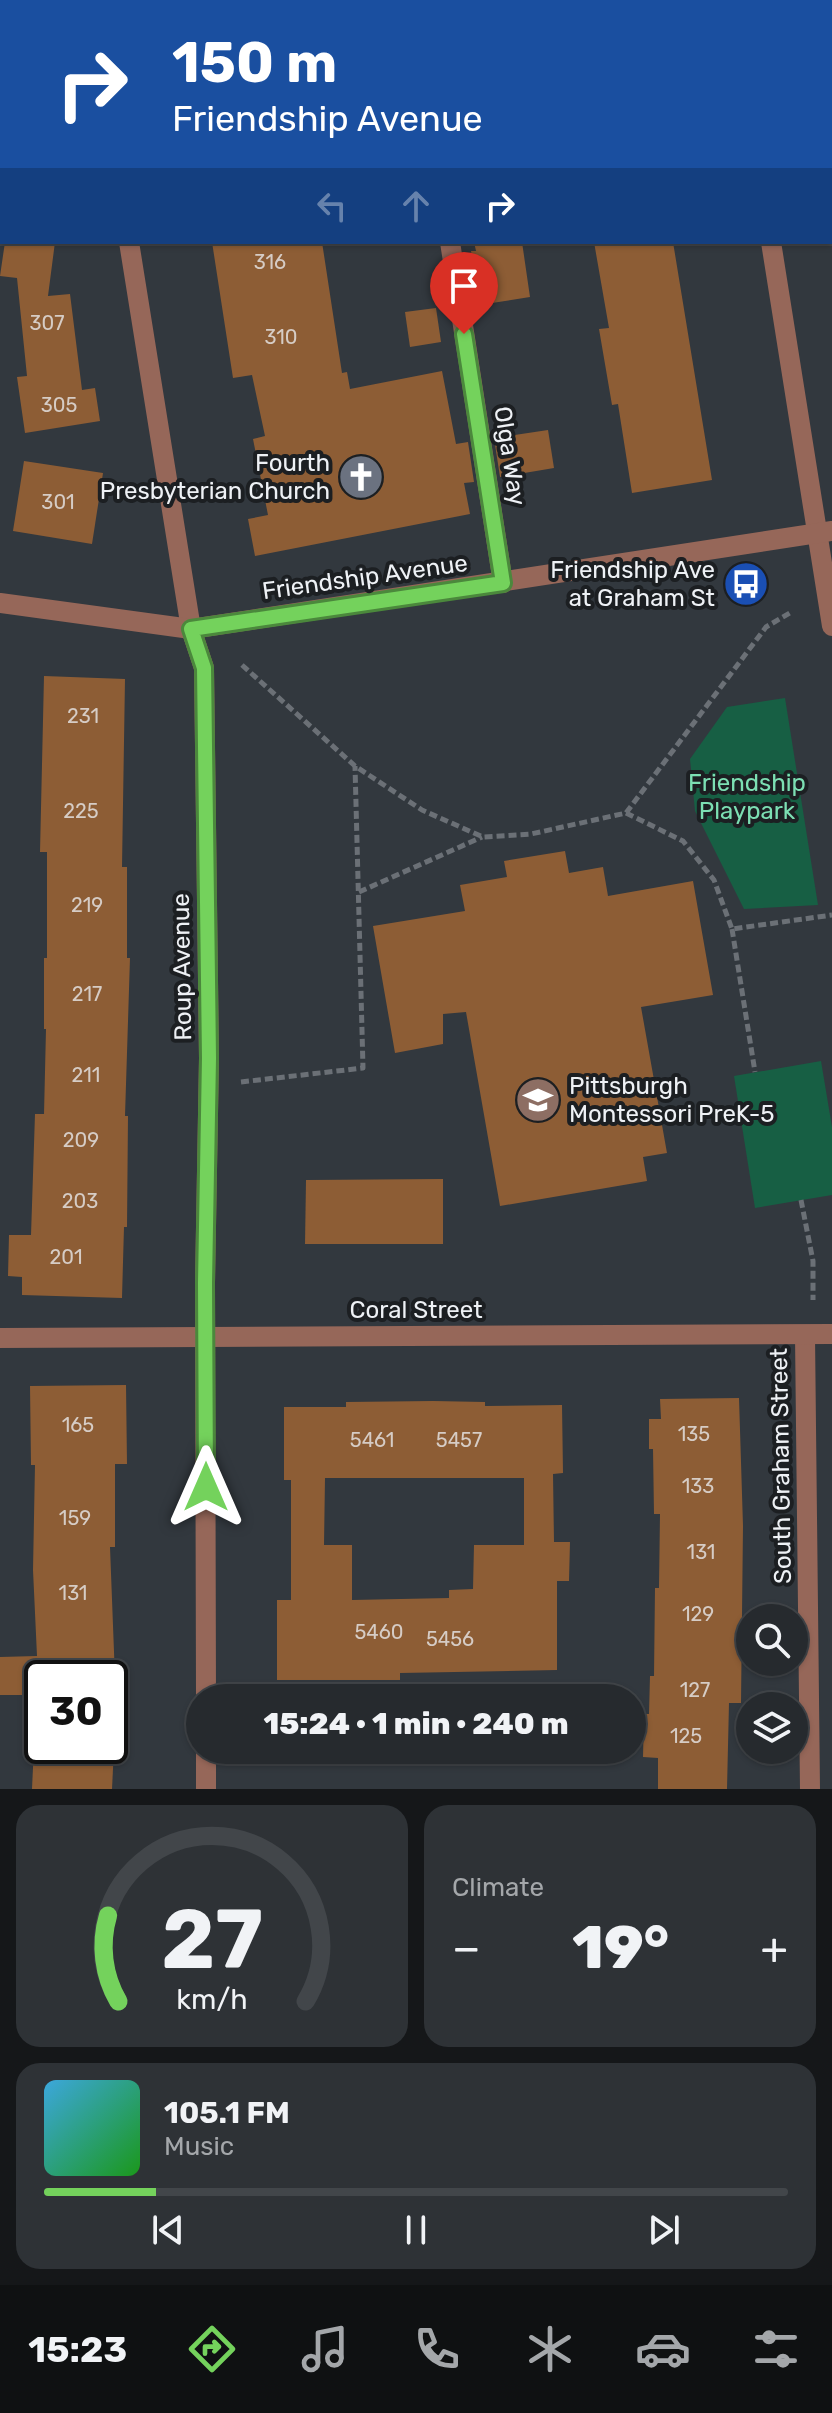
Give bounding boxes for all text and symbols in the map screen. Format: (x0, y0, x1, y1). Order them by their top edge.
text: 150 m (172, 30, 337, 96)
icon: right (40, 32, 144, 136)
text: Friendship Avenue (172, 97, 483, 140)
icon: left (310, 184, 354, 228)
icon: ahead (394, 184, 438, 228)
icon: right (478, 184, 522, 228)
house number: 316 (254, 250, 286, 274)
pin (430, 252, 498, 334)
icon: arrive (442, 264, 486, 308)
house number: 307 (30, 311, 64, 335)
house number: 310 (265, 325, 297, 349)
house number: 305 (41, 393, 77, 417)
street label: Olga Way (488, 404, 532, 508)
place label: Fourth Presbyterian Church (100, 449, 330, 505)
church icon: Fourth Presbyterian Church (337, 453, 385, 501)
house number: 301 (41, 490, 75, 514)
street label: Friendship Avenue (260, 549, 470, 605)
place label: Friendship Ave at Graham St (550, 556, 715, 612)
bus stop icon: Friendship Ave at Graham St (722, 560, 770, 608)
house number: 231 (67, 704, 99, 728)
park label: Friendship Playpark (688, 769, 806, 825)
house number: 225 (63, 799, 99, 823)
house number: 219 (71, 893, 103, 917)
street label: Roup Avenue (167, 893, 197, 1041)
house number: 217 (72, 982, 102, 1006)
house number: 211 (72, 1063, 100, 1087)
place label: Pittsburgh Montessori PreK-5 (569, 1072, 775, 1128)
school or university icon: Pittsburgh Montessori PreK-5 (514, 1076, 562, 1124)
house number: 209 (63, 1128, 99, 1152)
house number: 203 (62, 1189, 98, 1213)
house number: 201 (50, 1245, 83, 1269)
street label: Coral Street (349, 1296, 483, 1324)
street label: South Graham Street (765, 1348, 797, 1584)
house number: 165 (62, 1413, 94, 1437)
house number: 135 (678, 1422, 710, 1446)
house number: 5461 (350, 1428, 394, 1452)
house number: 5457 (436, 1428, 482, 1452)
position arrow (164, 1445, 248, 1529)
house number: 133 (682, 1474, 714, 1498)
house number: 159 (59, 1506, 91, 1530)
house number: 131 (687, 1540, 715, 1564)
house number: 131 (59, 1581, 87, 1605)
house number: 129 (682, 1602, 714, 1626)
map controls (736, 1604, 808, 1764)
button: search (736, 1604, 808, 1676)
house number: 5460 (354, 1620, 404, 1644)
house number: 5456 (426, 1627, 474, 1651)
speed limit sign: 30 (24, 1660, 128, 1764)
house number: 127 (680, 1678, 710, 1702)
button: layers (736, 1692, 808, 1764)
text: 15:24 · 1 min · 240 m (263, 1706, 569, 1742)
house number: 125 (670, 1724, 702, 1748)
text: Climate (452, 1872, 544, 1903)
text: 27 (161, 1890, 263, 1989)
text: 19° (572, 1912, 669, 1983)
text: − (452, 1922, 481, 1974)
text: + (761, 1922, 788, 1974)
text: km/h (176, 1982, 248, 2016)
text: 105.1 FM (164, 2095, 290, 2131)
text: Music (164, 2131, 234, 2162)
icon: previous (146, 2208, 190, 2252)
icon: pause (394, 2208, 438, 2252)
icon: next (642, 2208, 686, 2252)
icon: directions (184, 2321, 240, 2377)
icon: music (297, 2321, 353, 2377)
icon: phone (409, 2321, 465, 2377)
icon: climate (522, 2321, 578, 2377)
icon: car (635, 2321, 691, 2377)
icon: filters (748, 2321, 804, 2377)
text: 15:23 (28, 2328, 127, 2371)

